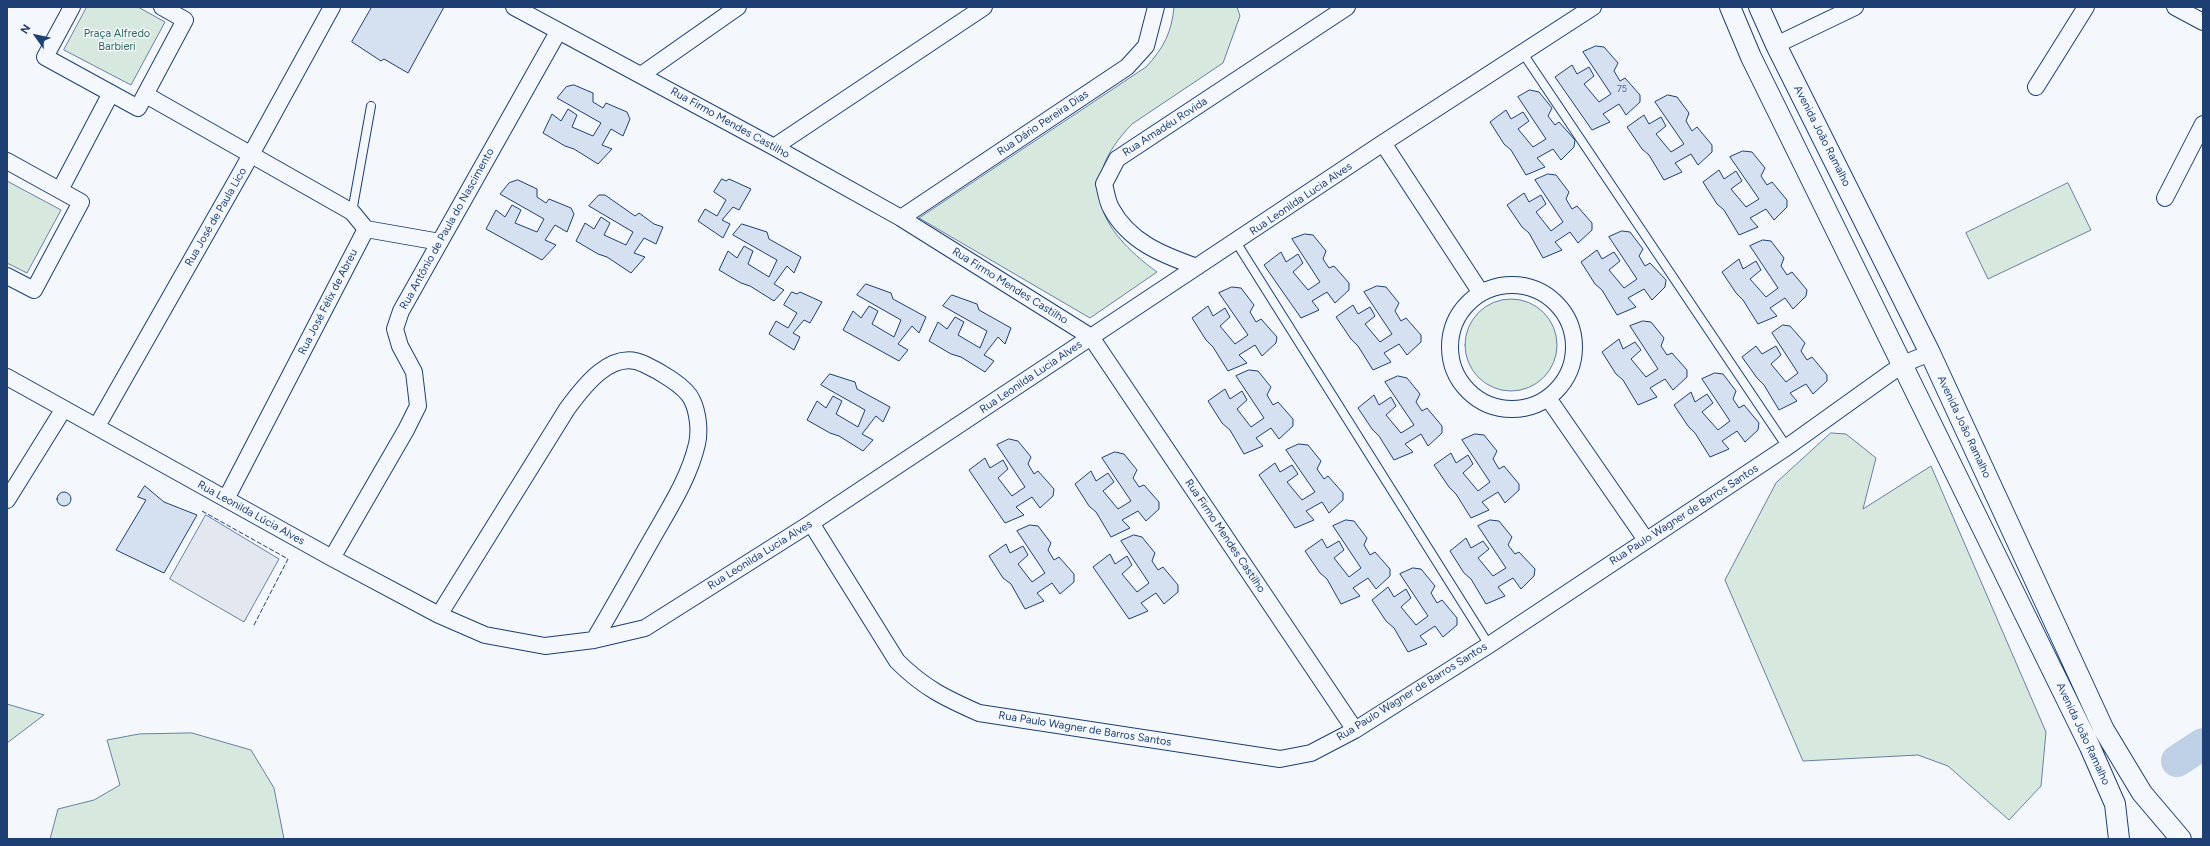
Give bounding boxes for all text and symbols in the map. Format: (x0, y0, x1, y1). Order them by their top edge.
north arrow (16, 16, 56, 56)
text: N (18, 22, 33, 36)
park label: Praça Alfredo Barbieri (84, 27, 150, 53)
street label: Avenida João Ramalho (1791, 83, 1853, 189)
house number: 75 (1617, 84, 1627, 94)
street label: Rua Firmo Mendes Castilho (668, 85, 792, 161)
street label: Rua Dário Pereira Dias (995, 88, 1091, 158)
street label: Rua Amadéu Rovida (1120, 95, 1210, 159)
street label: Rua Antônio de Paula do Nascimento (397, 146, 497, 312)
street label: Rua Leonilda Lucia Alves (1247, 160, 1355, 238)
street label: Rua José de Paula Lico (182, 165, 250, 269)
street label: Rua Firmo Mendes Castilho (950, 245, 1070, 327)
street label: Rua José Félix de Abreu (296, 247, 360, 357)
street label: Rua Leonilda Lucia Alves (977, 338, 1085, 416)
street label: Avenida João Ramalho (1934, 374, 1994, 480)
street label: Rua Paulo Wagner de Barros Santos (1607, 462, 1761, 568)
street label: Rua Firmo Mendes Castilho (1182, 477, 1268, 595)
street label: Rua Leonilda Lúcia Alves (195, 478, 307, 548)
street label: Rua Leonilda Lucia Alves (705, 517, 815, 593)
street label: Rua Paulo Wagner de Barros Santos (1334, 640, 1490, 744)
street label: Avenida João Ramalho (2053, 681, 2113, 787)
street label: Rua Paulo Wagner de Barros Santos (998, 709, 1172, 749)

